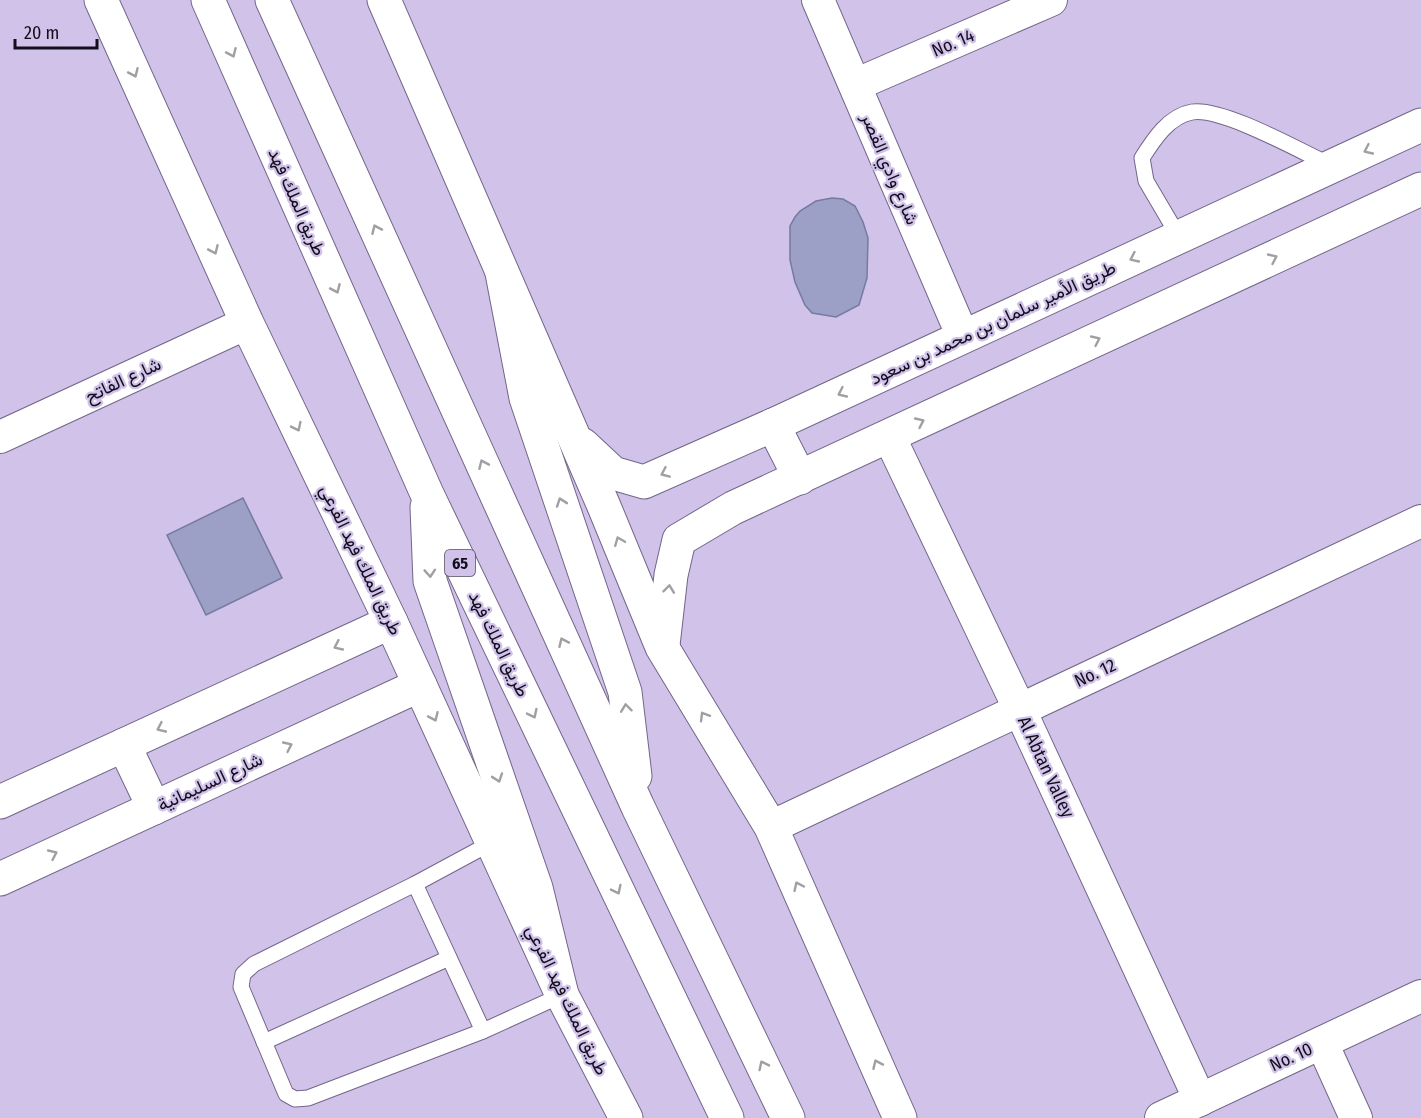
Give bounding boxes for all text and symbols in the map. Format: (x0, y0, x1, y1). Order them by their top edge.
scale bar (15, 12, 98, 50)
text: 20 m (24, 22, 59, 44)
street label: No. 14 (928, 24, 978, 62)
one-way arrow (224, 47, 236, 58)
one-way arrow (127, 66, 139, 77)
street label: شارع وادي القصر (853, 109, 923, 230)
one-way arrow (1363, 142, 1374, 154)
street label: طريق الملك فهد (264, 145, 330, 259)
one-way arrow (372, 225, 384, 236)
one-way arrow (207, 244, 219, 255)
one-way arrow (1129, 251, 1140, 263)
one-way arrow (1267, 253, 1278, 265)
street label: طريق الأمير سلمان بن محمد بن سعود (867, 256, 1119, 390)
one-way arrow (329, 283, 341, 294)
one-way arrow (1090, 335, 1101, 347)
street label: شارع الفاتح (81, 353, 165, 408)
one-way arrow (838, 385, 849, 397)
one-way arrow (913, 417, 924, 429)
one-way arrow (289, 420, 301, 431)
one-way arrow (478, 460, 490, 471)
one-way arrow (660, 466, 671, 478)
street label: طريق الملك فهد الفرعي (311, 481, 407, 640)
one-way arrow (555, 497, 568, 508)
one-way arrow (614, 536, 626, 547)
road number: 65 (445, 550, 475, 576)
one-way arrow (424, 568, 437, 577)
one-way arrow (662, 584, 675, 594)
street label: طريق الملك فهد (464, 587, 534, 701)
one-way arrow (559, 637, 571, 648)
one-way arrow (334, 639, 345, 651)
street label: No. 12 (1071, 654, 1119, 692)
one-way arrow (621, 703, 633, 712)
one-way arrow (525, 707, 537, 718)
one-way arrow (427, 710, 439, 721)
one-way arrow (699, 712, 711, 722)
street label: Al Abtan Valley (1013, 713, 1079, 821)
one-way arrow (156, 721, 167, 733)
one-way arrow (281, 742, 292, 754)
street label: شارع السليمانية (154, 748, 266, 817)
one-way arrow (490, 772, 503, 783)
one-way arrow (47, 850, 58, 862)
one-way arrow (793, 882, 805, 893)
one-way arrow (610, 883, 622, 894)
street label: طريق الملك فهد الفرعي (517, 921, 613, 1080)
street label: No. 10 (1266, 1038, 1316, 1076)
one-way arrow (872, 1060, 884, 1071)
one-way arrow (758, 1061, 770, 1072)

